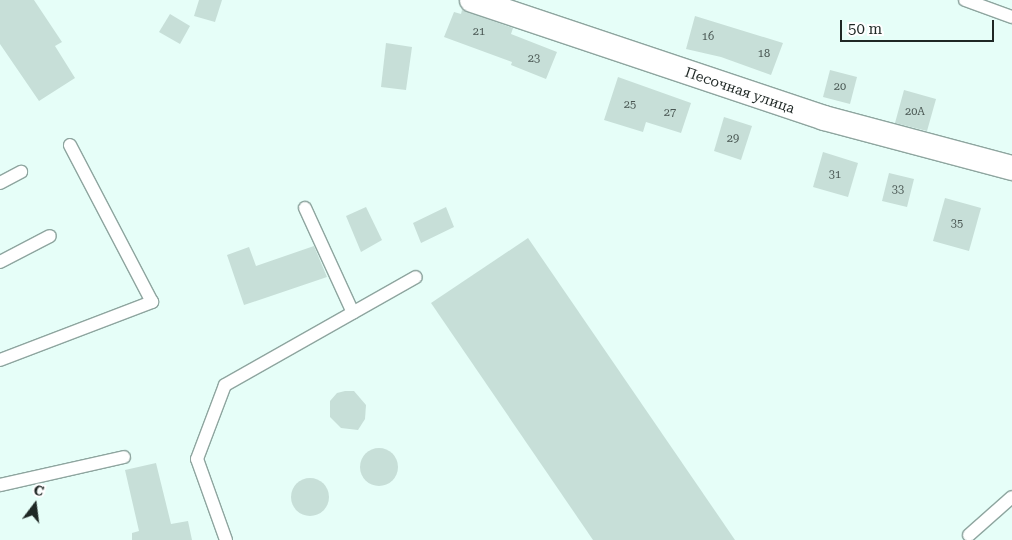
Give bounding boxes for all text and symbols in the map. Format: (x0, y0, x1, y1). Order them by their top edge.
scale bar (842, 10, 996, 42)
text: 50 m (848, 20, 882, 38)
house number: 21 (473, 25, 485, 39)
house number: 16 (702, 30, 714, 44)
house number: 18 (758, 47, 770, 61)
house number: 23 (528, 52, 540, 66)
street label: Песочная улица (683, 63, 797, 117)
house number: 20 (834, 80, 846, 94)
house number: 25 (624, 98, 636, 112)
house number: 20А (905, 105, 925, 119)
house number: 27 (664, 106, 676, 120)
house number: 29 (727, 132, 739, 146)
house number: 31 (829, 168, 841, 182)
house number: 33 (892, 183, 904, 197)
house number: 35 (951, 217, 963, 231)
north arrow (10, 480, 60, 530)
text: С (32, 482, 46, 500)

